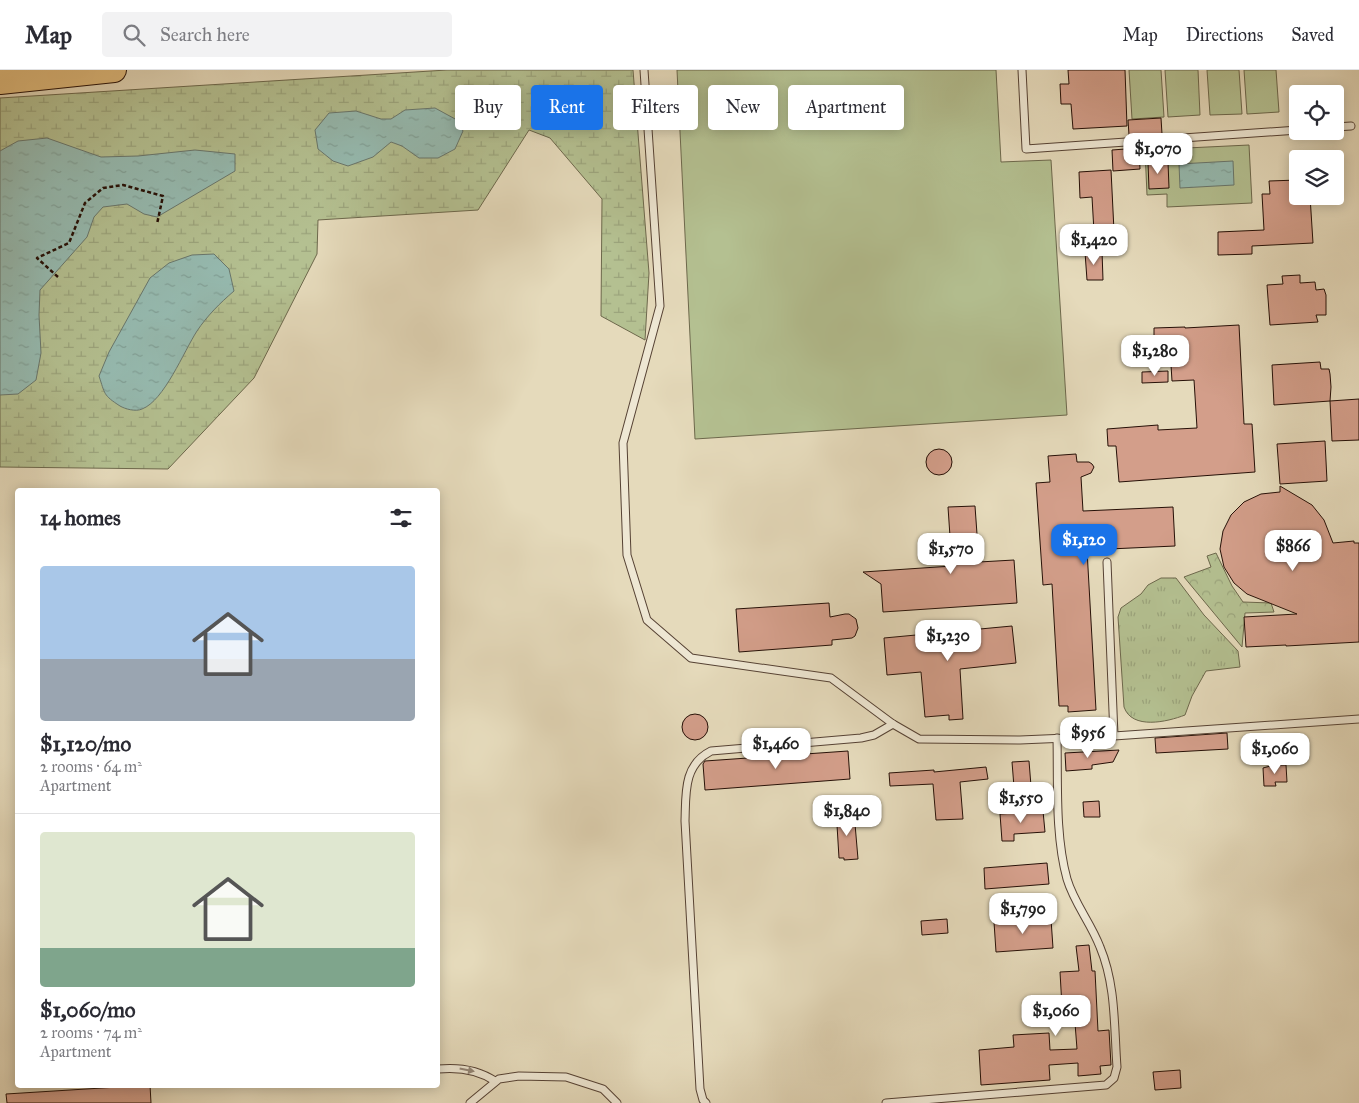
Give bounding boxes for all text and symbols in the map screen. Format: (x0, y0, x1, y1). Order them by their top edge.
search box (102, 12, 452, 57)
text: Map (25, 20, 72, 50)
icon: search (120, 21, 148, 49)
text: Search here (160, 23, 250, 46)
text: Map (1122, 24, 1158, 46)
text: Directions (1186, 24, 1263, 46)
text: Saved (1291, 24, 1334, 46)
chip: Buy (455, 85, 521, 130)
chip: Rent (531, 85, 603, 130)
chip: Filters (613, 85, 698, 130)
chip: New (708, 85, 778, 130)
chip: Apartment (788, 85, 904, 130)
map controls (1289, 85, 1344, 205)
button: locate (1289, 85, 1344, 140)
pin: $1,070 (1117, 132, 1199, 175)
text: $1,070 (1134, 139, 1182, 158)
button: layers (1289, 150, 1344, 205)
pin: $1,420 (1053, 224, 1135, 266)
text: $1,420 (1071, 230, 1117, 249)
pin: $1,280 (1114, 334, 1196, 377)
text: $1,280 (1132, 341, 1178, 360)
icon: filters (387, 504, 415, 532)
text: 14 homes (40, 505, 121, 531)
pin: $1,120 (1043, 524, 1125, 566)
text: $1,120 (1062, 530, 1106, 549)
pin: $866 (1263, 530, 1323, 572)
pin: $1,570 (910, 532, 992, 575)
text: $866 (1276, 536, 1310, 555)
text: $1,570 (928, 539, 974, 558)
icon: home (183, 599, 273, 689)
pin: $1,230 (907, 620, 989, 662)
text: $1,230 (926, 626, 970, 645)
pin: $956 (1058, 716, 1118, 759)
text: $956 (1071, 723, 1105, 742)
pin: $1,460 (735, 728, 817, 770)
text: $1,120/mo (40, 731, 131, 757)
pin: $1,060 (1234, 732, 1316, 775)
text: $1,460 (753, 734, 799, 753)
text: $1,060 (1252, 739, 1298, 758)
text: 2 rooms · 64 m² (40, 757, 142, 776)
text: Apartment (40, 776, 112, 795)
pin: $1,550 (980, 782, 1062, 824)
text: $1,550 (999, 788, 1043, 807)
pin: $1,840 (806, 794, 888, 837)
text: $1,840 (824, 801, 870, 820)
icon: home (183, 864, 273, 954)
pin: $1,790 (982, 892, 1064, 935)
text: $1,790 (1000, 899, 1046, 918)
pin: $1,060 (1015, 994, 1097, 1037)
text: $1,060/mo (40, 997, 136, 1023)
text: $1,060 (1033, 1001, 1079, 1020)
text: 2 rooms · 74 m² (40, 1023, 142, 1042)
text: Apartment (40, 1042, 112, 1061)
one-way arrow (460, 1066, 475, 1074)

